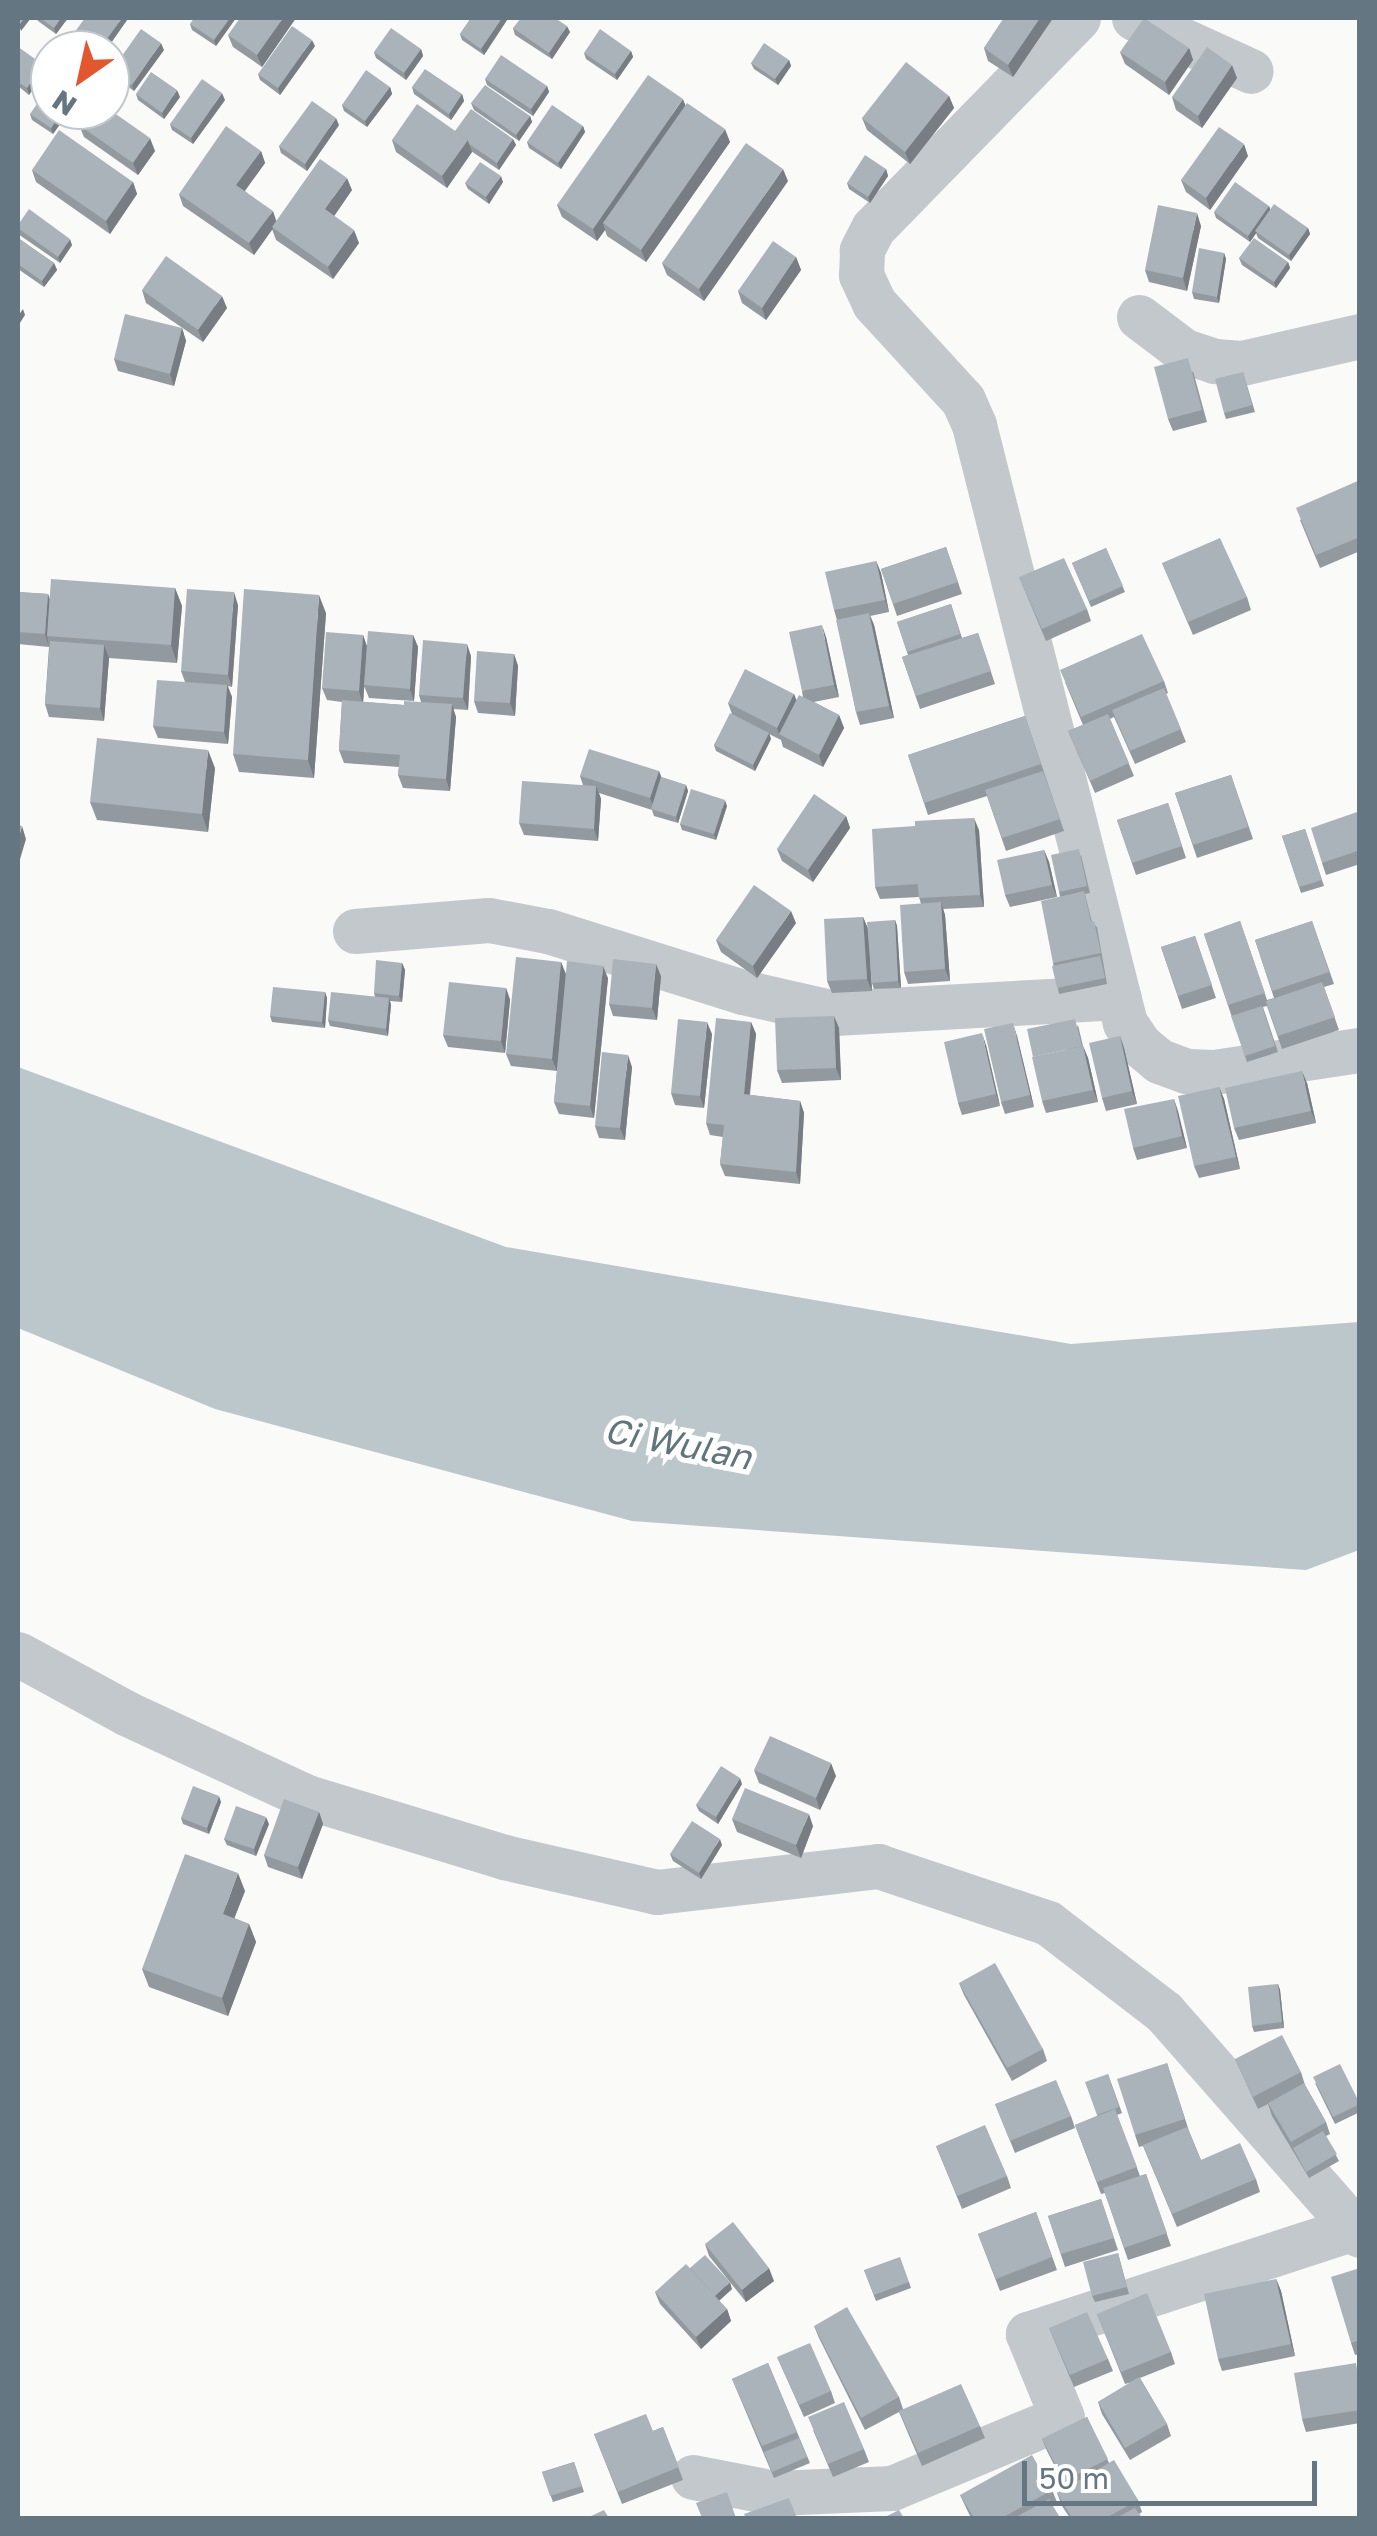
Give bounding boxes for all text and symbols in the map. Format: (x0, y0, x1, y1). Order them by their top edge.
north arrow (30, 30, 130, 130)
text: N (46, 84, 82, 123)
water label: Ci Wulan (601, 1408, 755, 1478)
scale bar (1027, 2441, 1322, 2503)
text: 50 m (1039, 2460, 1109, 2496)

